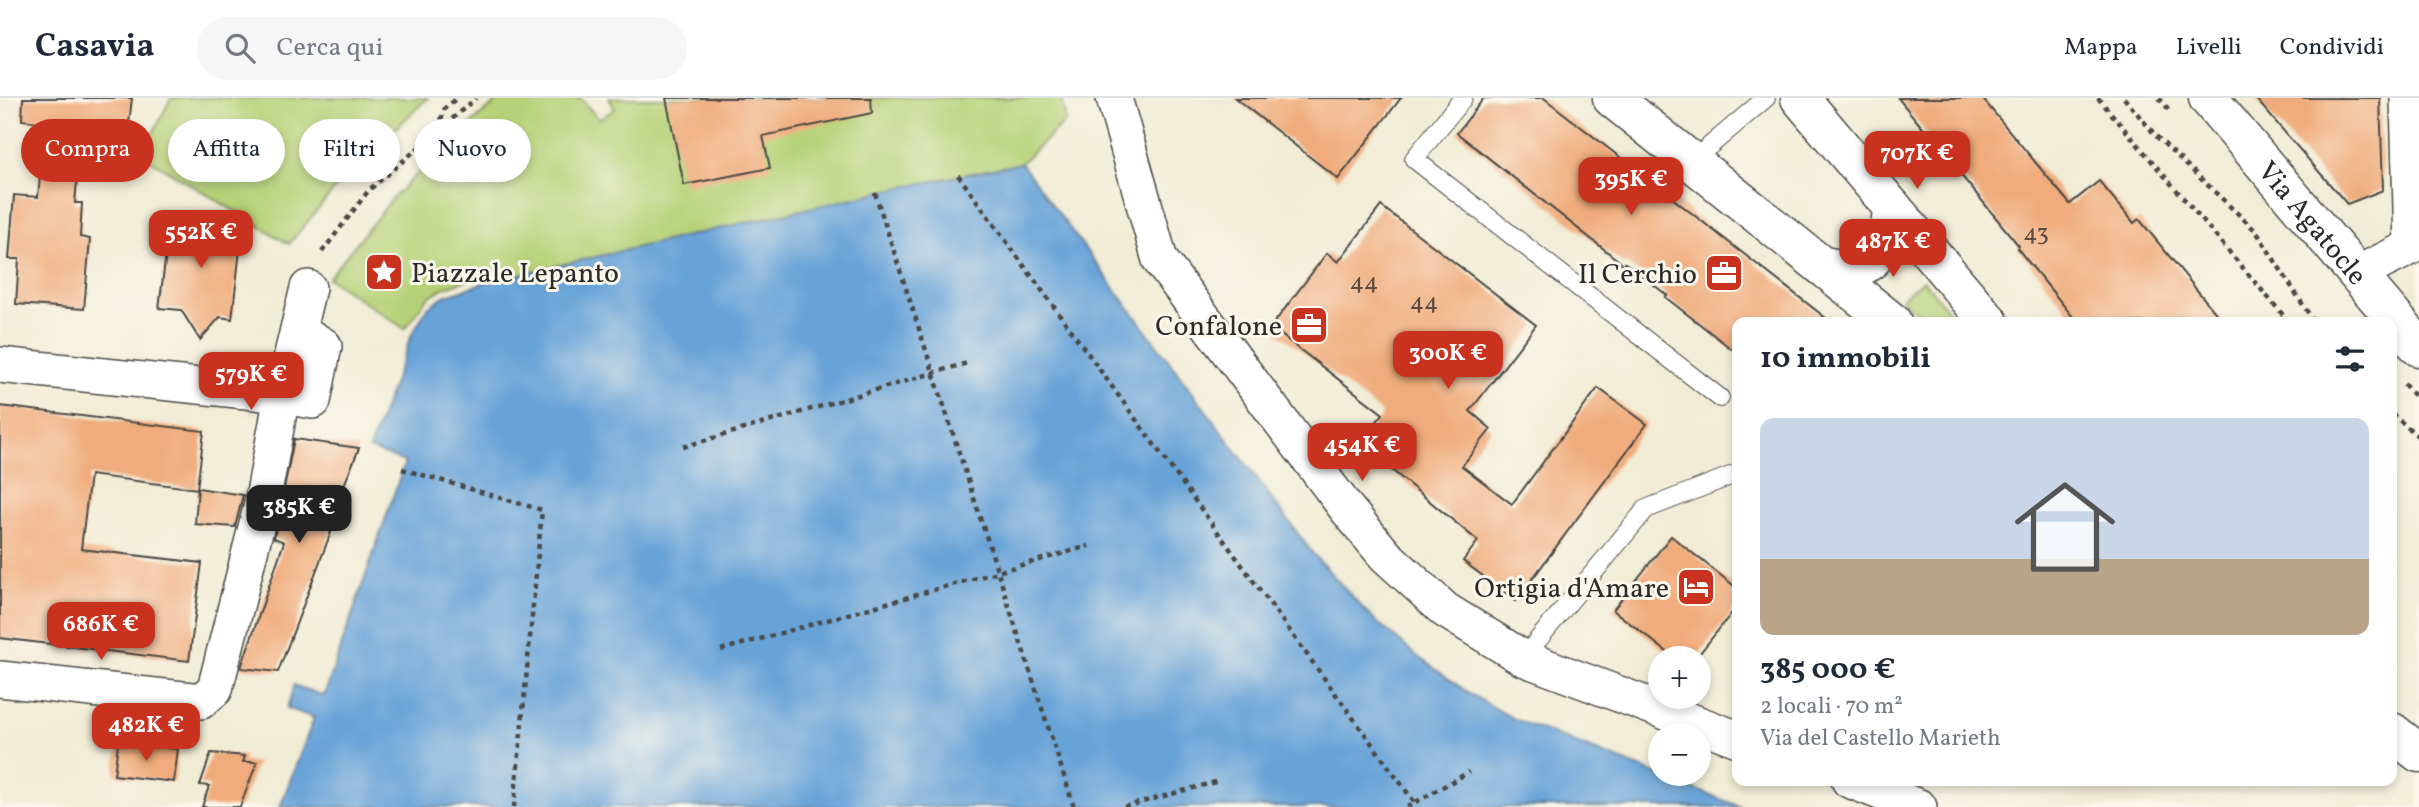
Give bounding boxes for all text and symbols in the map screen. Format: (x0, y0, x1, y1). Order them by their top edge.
search box (197, 17, 687, 80)
text: Casavia (35, 25, 155, 71)
icon: search (221, 29, 259, 67)
text: Cerca qui (277, 30, 383, 66)
text: Mappa (2064, 31, 2138, 65)
text: Livelli (2176, 31, 2242, 65)
text: Condividi (2280, 31, 2384, 65)
chip: Compra (21, 119, 154, 182)
chip: Affitta (168, 119, 285, 182)
chip: Filtri (299, 119, 400, 182)
chip: Nuovo (414, 119, 531, 182)
pin: 707K € (1860, 132, 1974, 191)
text: 707K € (1880, 138, 1954, 170)
street label: Via Agatocle (2248, 154, 2375, 294)
pin: 395K € (1574, 158, 1688, 217)
text: 395K € (1594, 164, 1668, 196)
pin: 552K € (144, 211, 258, 270)
text: 552K € (165, 217, 237, 249)
house number: 43 (2023, 217, 2049, 251)
pin: 487K € (1836, 220, 1950, 279)
text: 487K € (1855, 226, 1931, 258)
place icon: Piazzale Lepanto (363, 251, 405, 293)
office icon: Il Cerchio (1703, 252, 1745, 294)
place label: Piazzale Lepanto (411, 255, 619, 294)
place label: Il Cerchio (1578, 256, 1697, 295)
house number: 44 (1350, 266, 1378, 300)
house number: 44 (1410, 286, 1438, 320)
office icon: Confalone (1288, 304, 1330, 346)
place label: Confalone (1155, 308, 1282, 347)
pin: 300K € (1391, 331, 1505, 391)
text: 300K € (1409, 338, 1487, 370)
text: 10 immobili (1760, 338, 1931, 380)
icon: filters (2331, 340, 2369, 378)
pin: 579K € (194, 352, 308, 412)
text: 579K € (215, 359, 287, 391)
pin: 454K € (1305, 424, 1419, 483)
text: 454K € (1324, 430, 1400, 462)
icon: home (2002, 464, 2128, 590)
pin: 385K € (242, 486, 356, 545)
text: 385K € (262, 492, 336, 524)
hotel icon: Ortigia d'Amare (1675, 566, 1717, 608)
place label: Ortigia d'Amare (1474, 570, 1669, 609)
pin: 686K € (44, 602, 158, 662)
text: 686K € (63, 609, 139, 641)
map controls (1648, 646, 1711, 786)
button: + (1648, 646, 1711, 709)
text: 385 000 € (1760, 649, 1896, 691)
text: 2 locali · 70 m² (1760, 691, 1903, 723)
pin: 482K € (89, 704, 203, 763)
text: 482K € (108, 710, 184, 742)
button: − (1648, 723, 1711, 786)
text: Via del Castello Marieth (1760, 723, 2001, 755)

